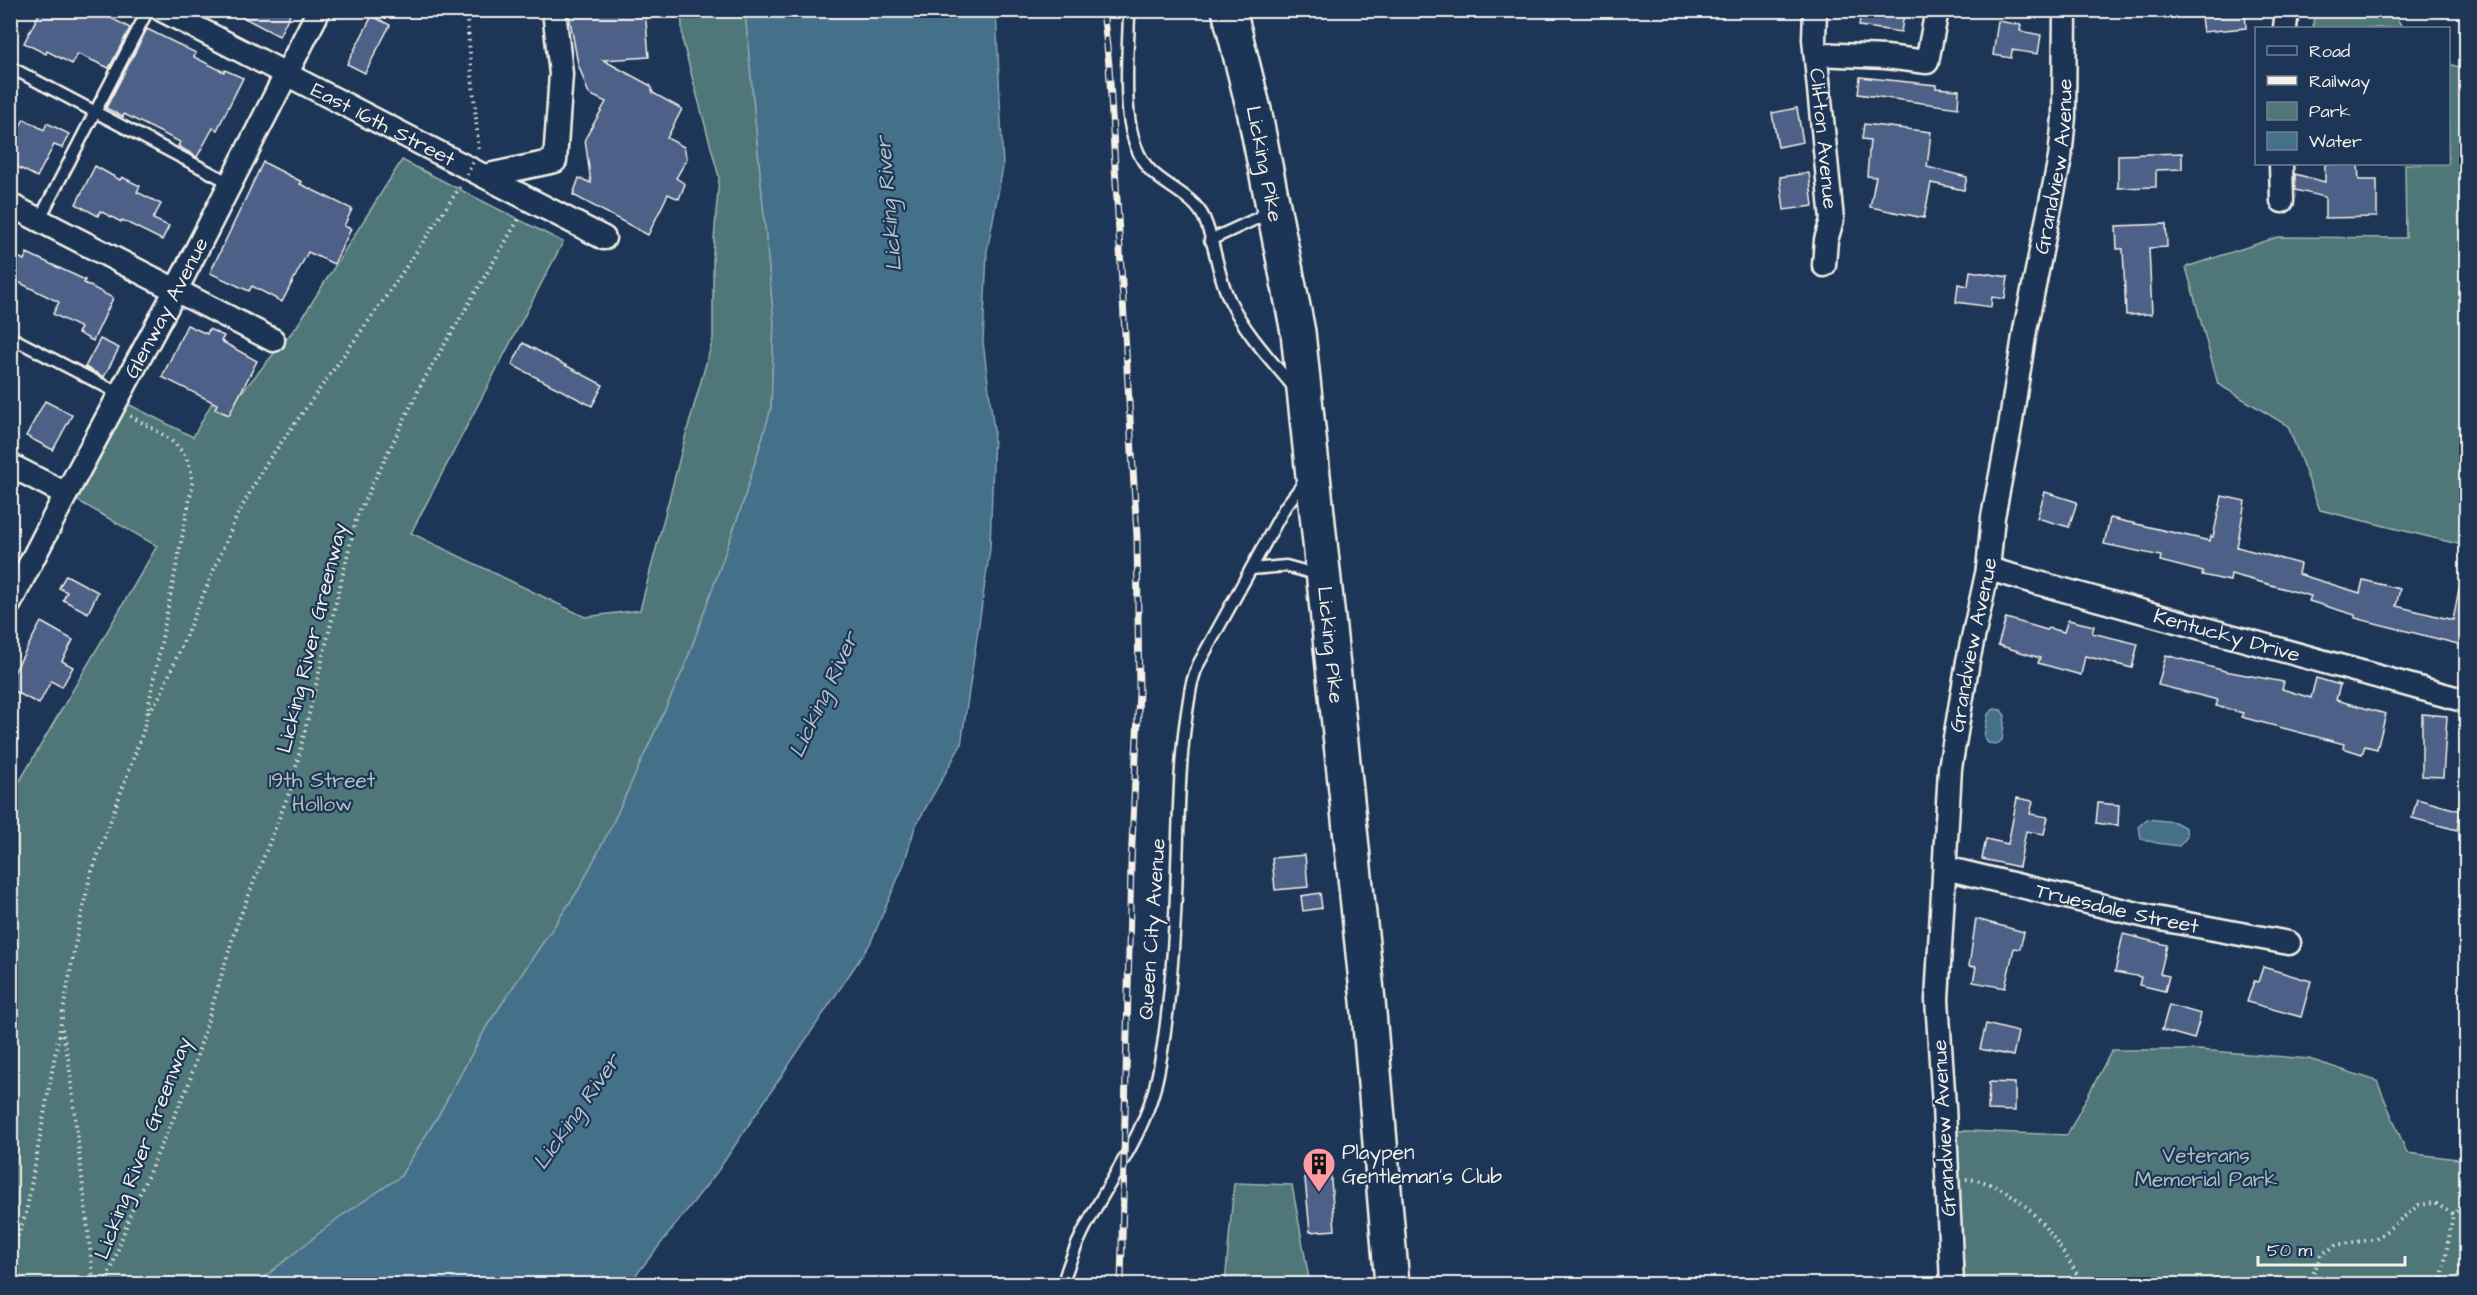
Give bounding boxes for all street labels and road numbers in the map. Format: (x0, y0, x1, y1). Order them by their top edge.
street label: Clifton Avenue (1802, 67, 1845, 210)
street label: East 16th Street (306, 75, 461, 174)
street label: Grandview Avenue (2026, 78, 2079, 256)
street label: Licking Pike (1239, 103, 1290, 224)
street label: Glenway Avenue (117, 232, 215, 383)
street label: Licking River Greenway (269, 520, 357, 756)
street label: Grandview Avenue (1942, 556, 2004, 734)
street label: Licking Pike (1310, 585, 1351, 705)
street label: Kentucky Drive (2151, 601, 2303, 669)
street label: Queen City Avenue (1131, 837, 1175, 1021)
street label: Truesdale Street (2033, 876, 2202, 940)
street label: Licking River Greenway (87, 1032, 201, 1264)
street label: Grandview Avenue (1925, 1039, 1963, 1217)

